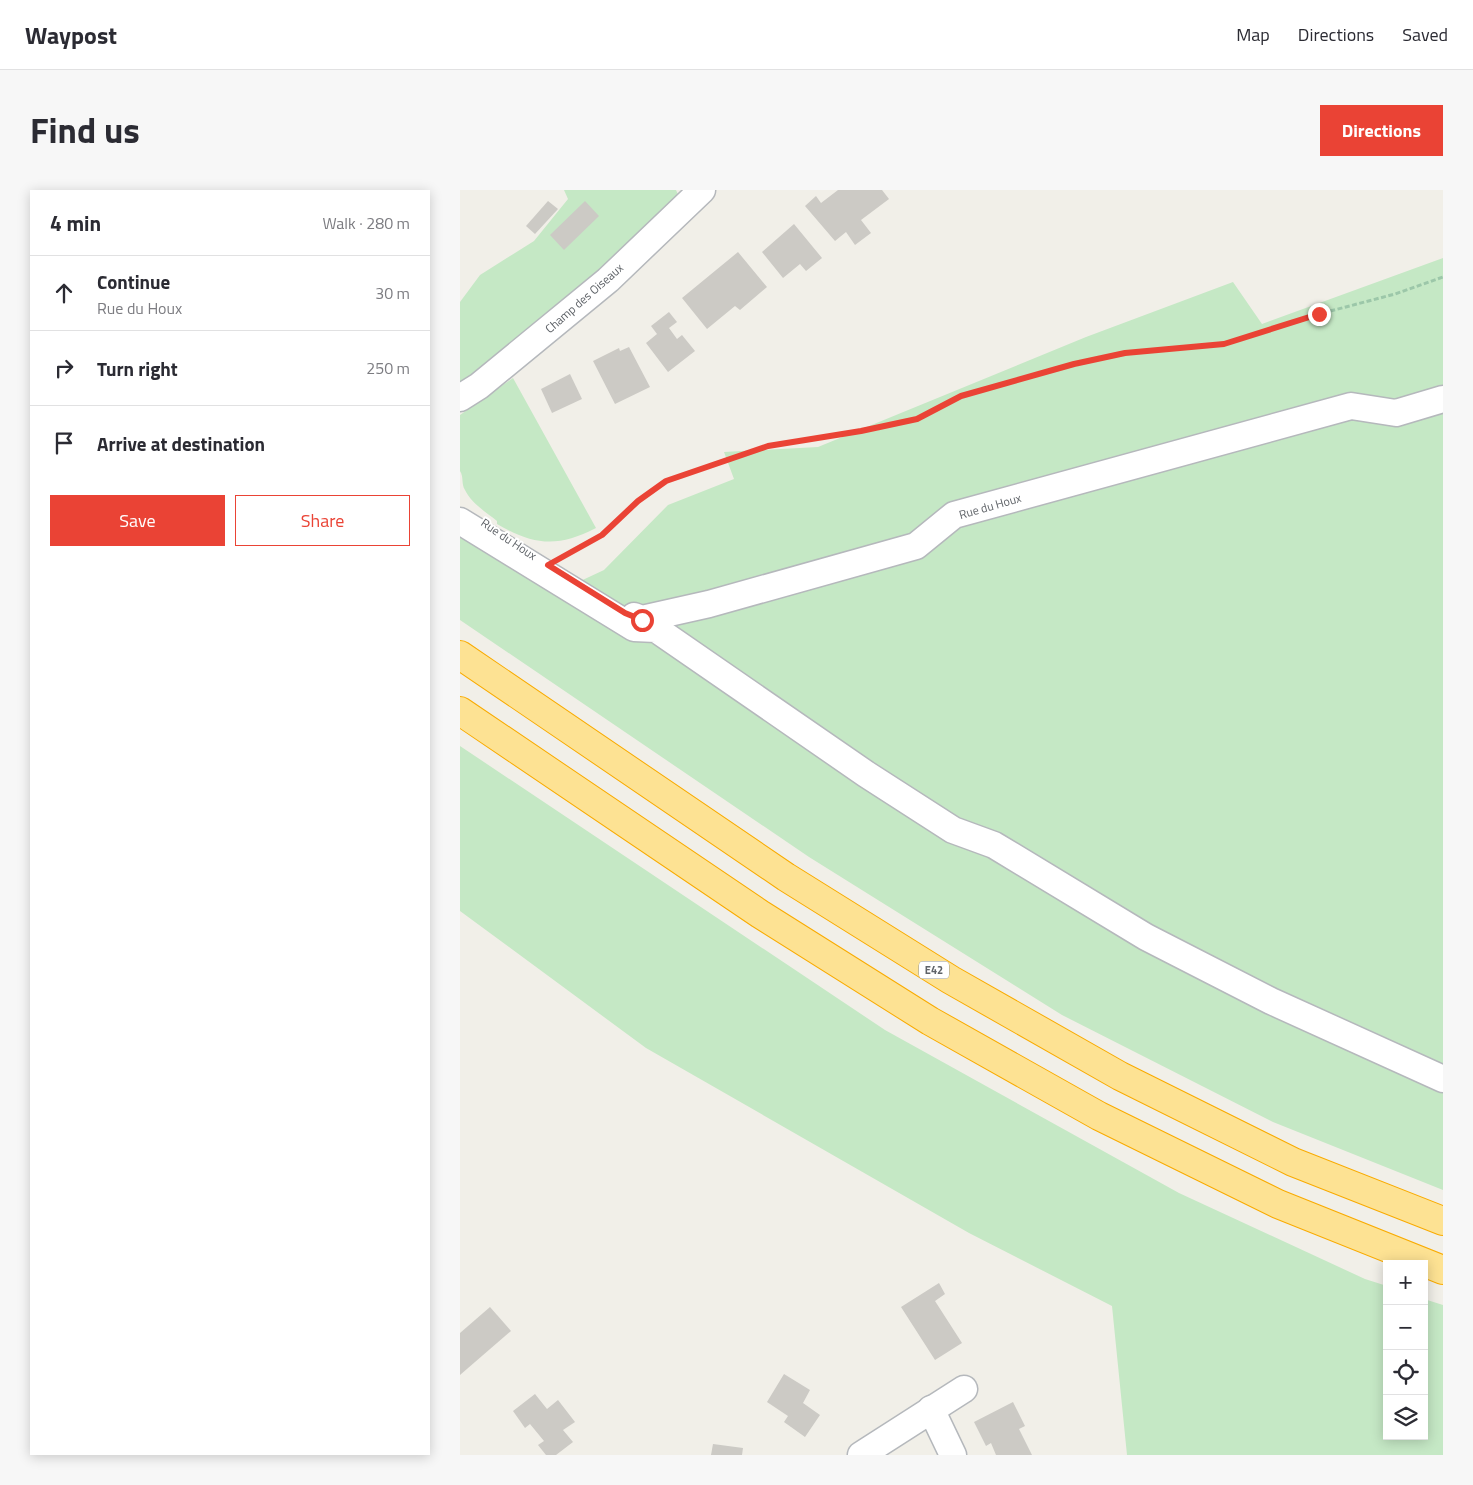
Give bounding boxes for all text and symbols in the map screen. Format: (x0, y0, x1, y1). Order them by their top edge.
text: Waypost (25, 17, 117, 53)
text: Map (1236, 21, 1270, 48)
text: Directions (1298, 21, 1374, 48)
text: Saved (1402, 21, 1448, 48)
text: Find us (30, 103, 140, 157)
button: Directions (1320, 105, 1443, 156)
text: 4 min (50, 207, 101, 239)
text: Walk · 280 m (322, 211, 410, 235)
street label: Champ des Oiseaux (541, 258, 628, 338)
text: Continue (97, 267, 170, 296)
icon: ahead (50, 279, 78, 307)
text: 30 m (375, 281, 410, 305)
text: Rue du Houx (97, 296, 182, 320)
route end (1308, 303, 1331, 326)
icon: right (50, 354, 78, 382)
text: Turn right (97, 354, 178, 383)
text: 250 m (366, 356, 410, 380)
icon: arrive (50, 429, 78, 457)
text: Arrive at destination (97, 429, 265, 458)
street label: Rue du Houx (957, 488, 1024, 524)
button: Save (50, 495, 225, 546)
button: Share (235, 495, 410, 546)
street label: Rue du Houx (477, 513, 541, 565)
route start (631, 609, 654, 632)
road number: E42 (919, 962, 949, 978)
map controls (1383, 1260, 1428, 1440)
button: + (1383, 1260, 1428, 1305)
button: − (1383, 1305, 1428, 1350)
button: locate (1383, 1350, 1428, 1395)
button: layers (1383, 1395, 1428, 1440)

